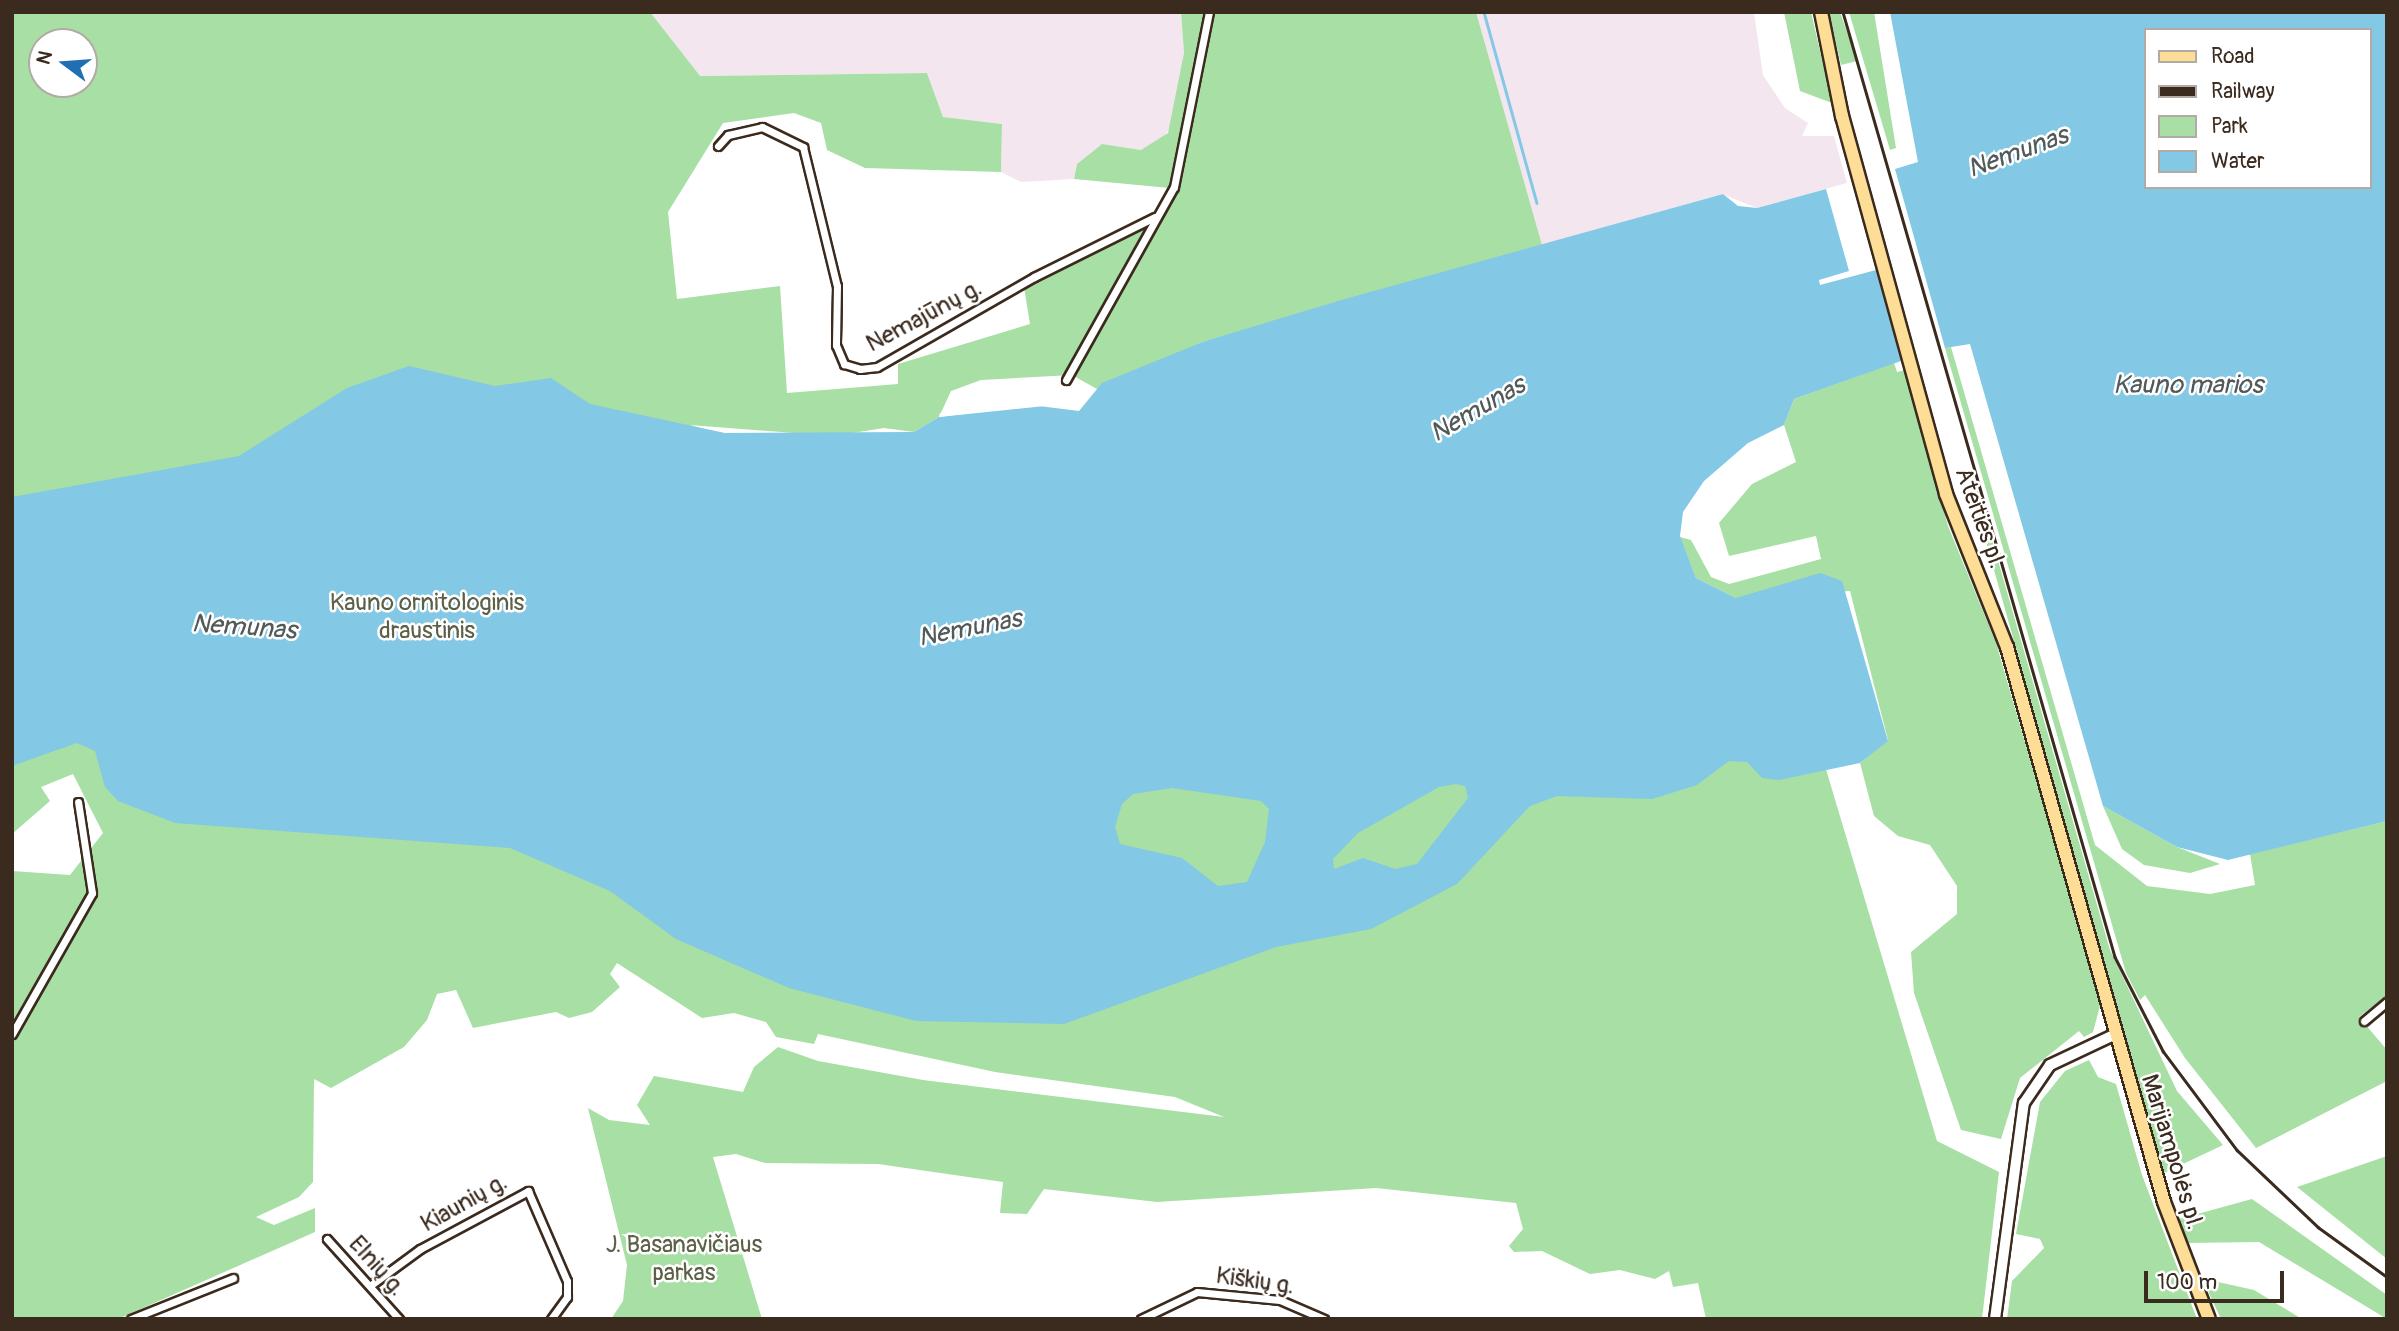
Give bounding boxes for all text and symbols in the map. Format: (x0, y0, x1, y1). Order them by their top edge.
north arrow (28, 28, 98, 98)
legend (2144, 28, 2371, 189)
text: Road (2211, 43, 2255, 70)
text: N (31, 48, 58, 67)
text: Railway (2211, 78, 2275, 105)
text: Park (2211, 113, 2248, 140)
water label: Nemunas (1963, 120, 2073, 186)
text: Water (2211, 148, 2264, 175)
street label: Nemajūnų g. (861, 274, 987, 358)
water label: Nemunas (1425, 370, 1531, 450)
water label: Kauno marios (2113, 370, 2263, 402)
street label: Ateities pl. (1948, 464, 2012, 572)
park label: Kauno ornitologinis draustinis (330, 589, 524, 645)
water label: Nemunas (916, 604, 1024, 654)
water label: Nemunas (191, 609, 297, 647)
street label: Marijampolės pl. (2135, 1071, 2209, 1233)
street label: Kiaunių g. (416, 1168, 512, 1238)
street label: Elnių g. (343, 1230, 411, 1302)
park label: J. Basanavičiaus parkas (606, 1231, 762, 1287)
scale bar (2147, 1258, 2287, 1302)
street label: Kiškių g. (1214, 1261, 1296, 1301)
text: 100 m (2157, 1269, 2217, 1296)

